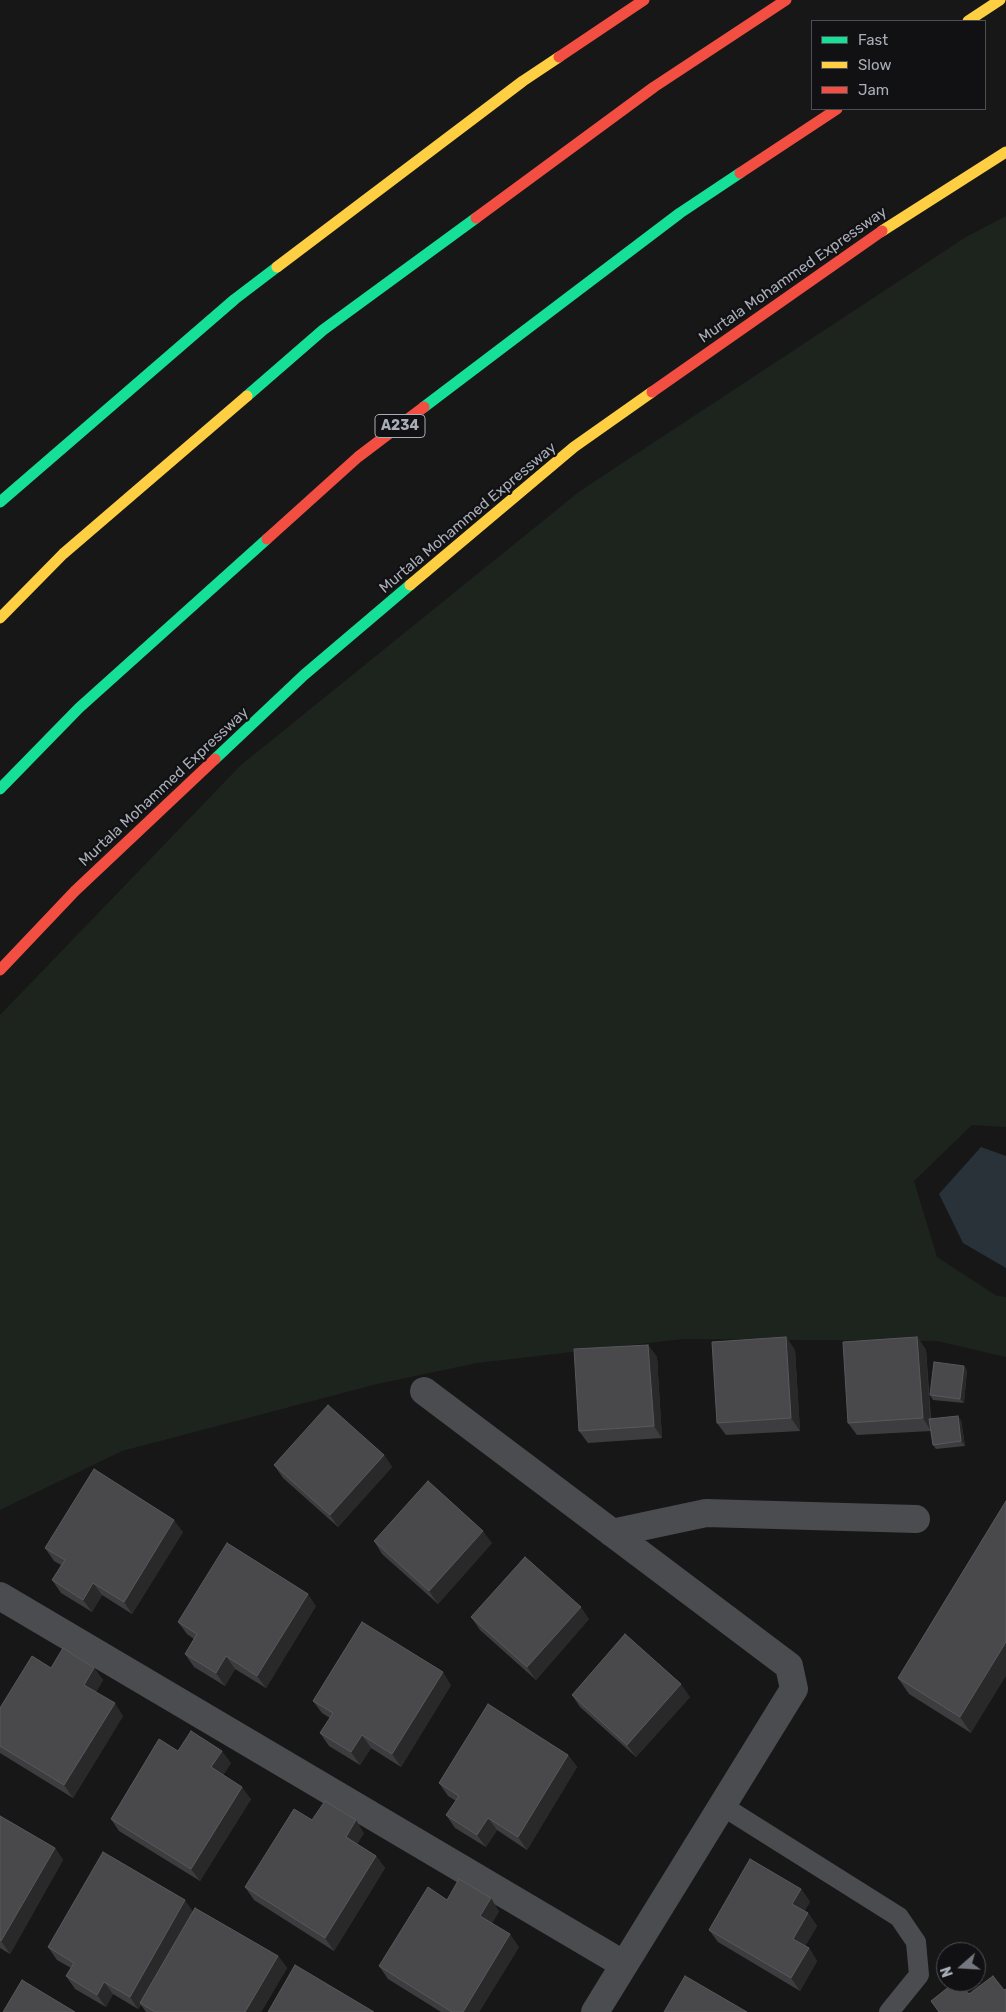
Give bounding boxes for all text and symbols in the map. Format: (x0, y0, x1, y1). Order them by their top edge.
legend (811, 20, 986, 110)
text: Fast (858, 31, 888, 49)
text: Slow (858, 56, 891, 74)
text: Jam (858, 81, 889, 99)
street label: Murtala Mohammed Expressway (696, 203, 890, 347)
road number: A234 (375, 414, 425, 438)
street label: Murtala Mohammed Expressway (376, 439, 560, 597)
street label: Murtala Mohammed Expressway (75, 704, 253, 870)
north arrow (936, 1942, 986, 1992)
text: N (938, 1964, 957, 1979)

